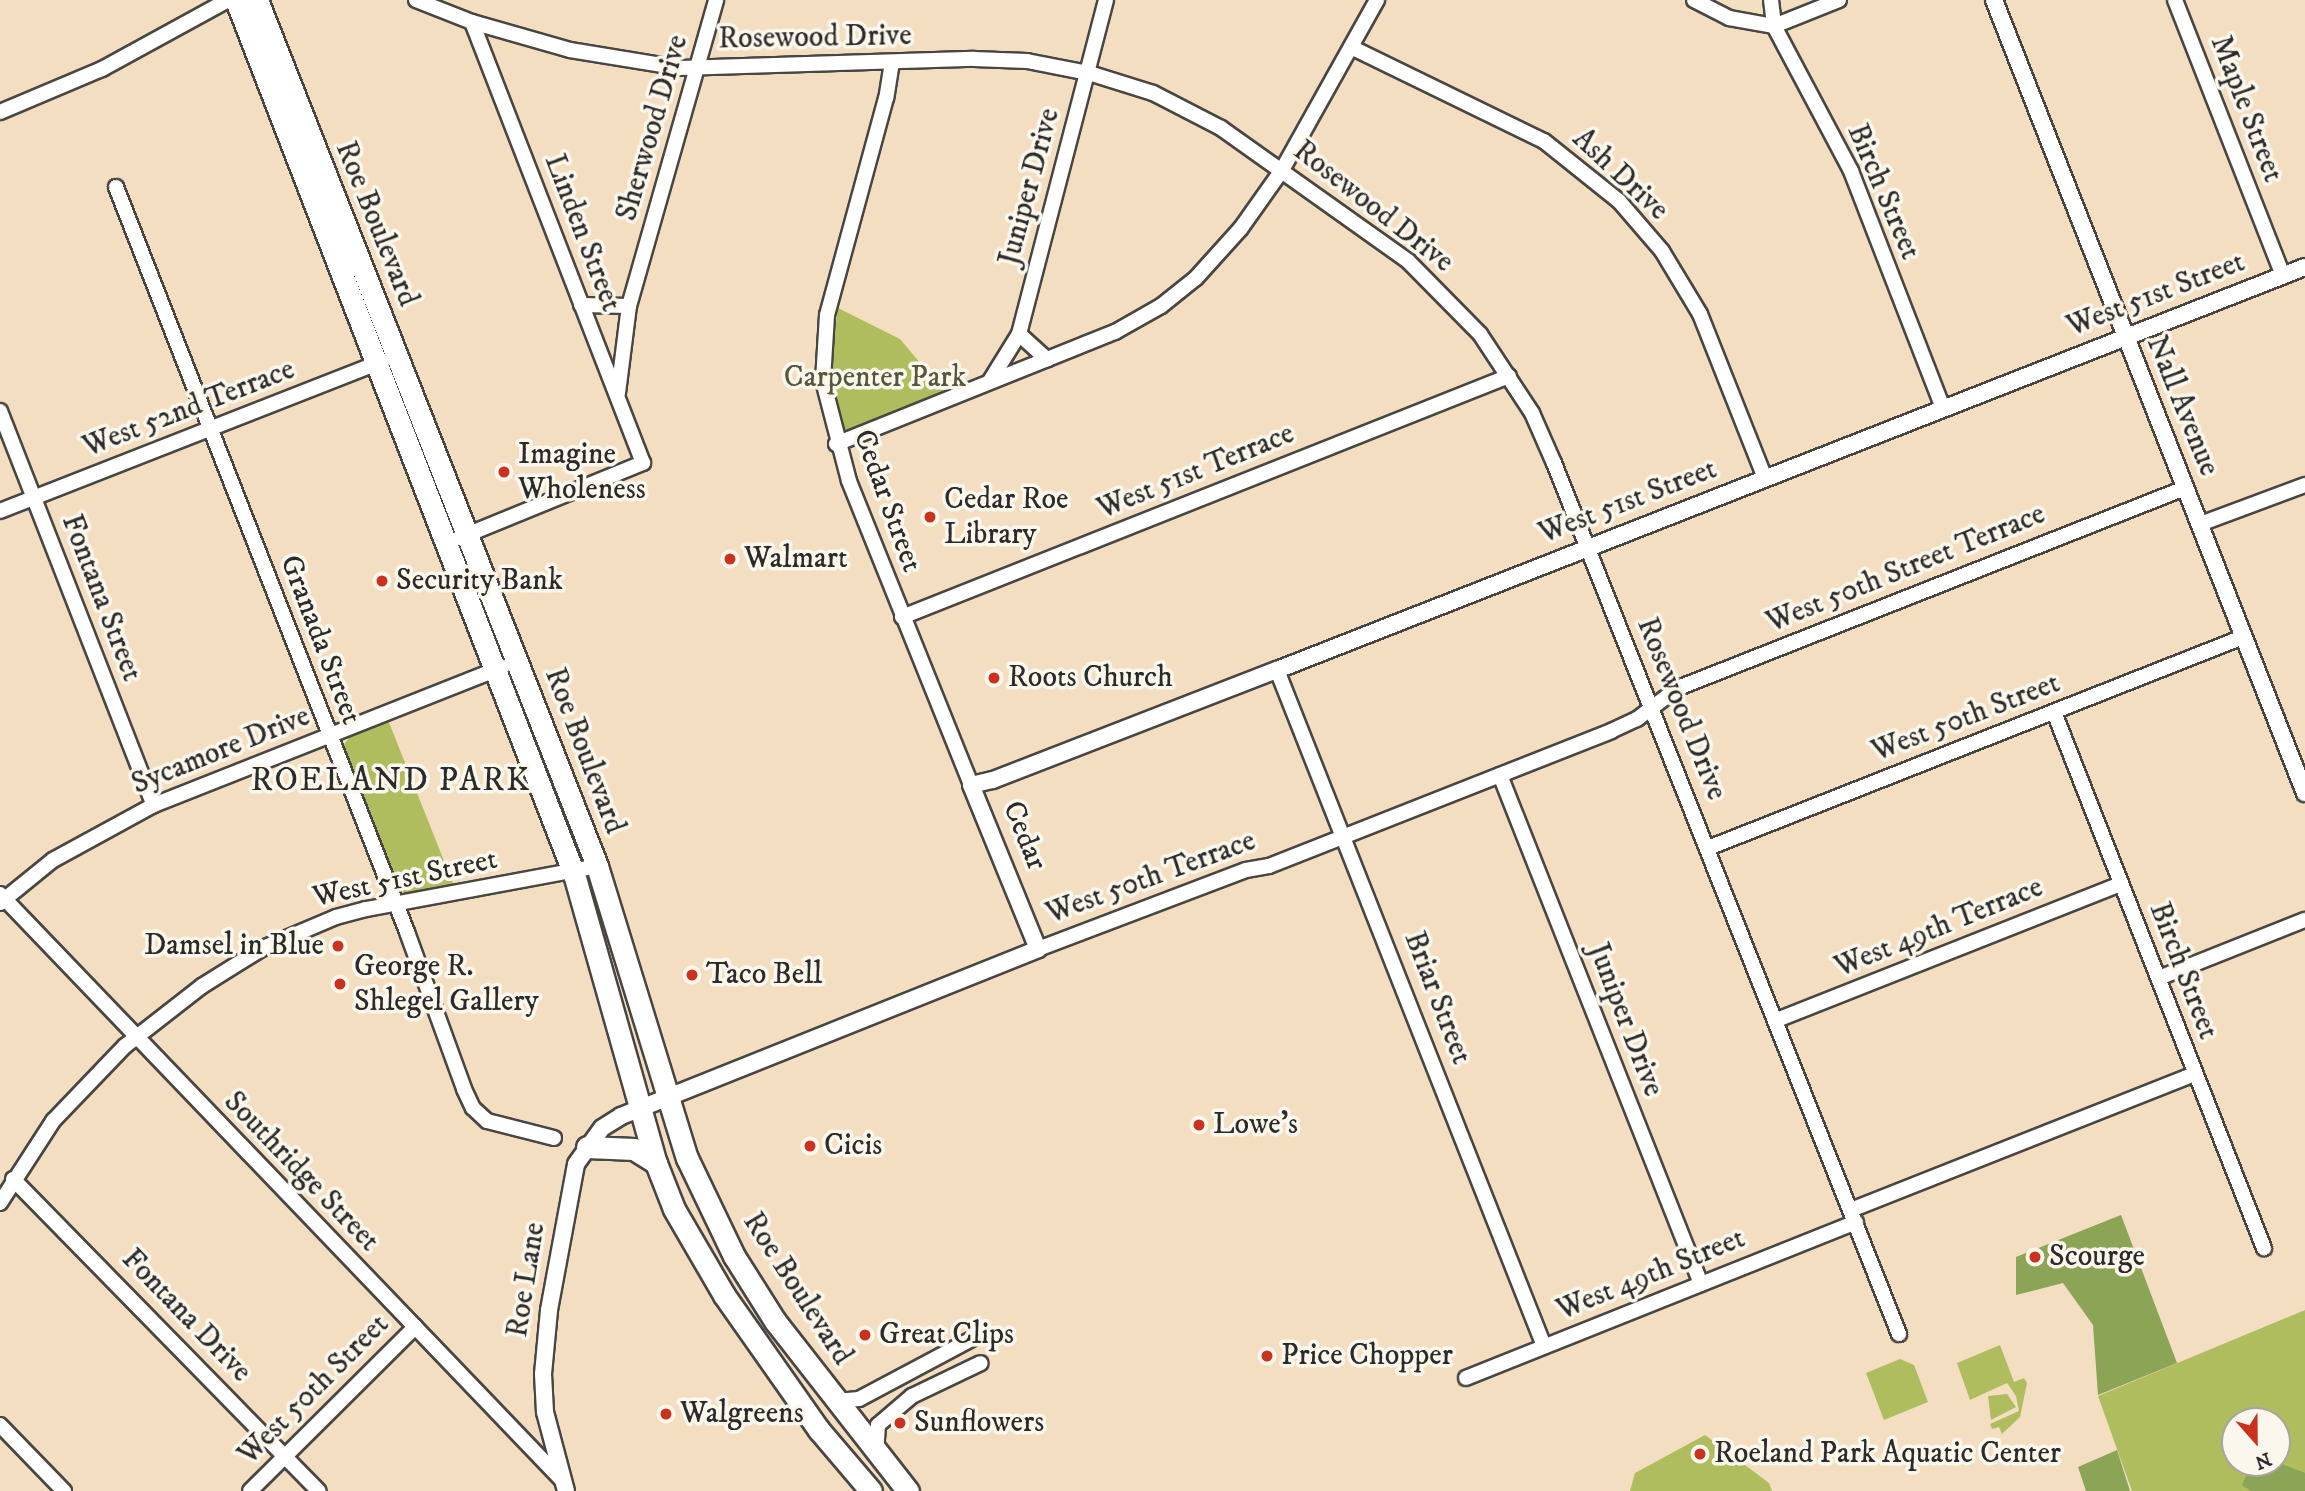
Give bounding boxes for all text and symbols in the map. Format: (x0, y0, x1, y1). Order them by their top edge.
street label: Rosewood Drive (718, 18, 912, 58)
street label: Sherwood Drive (609, 31, 697, 225)
street label: Maple Street (2202, 31, 2290, 187)
street label: Juniper Drive (992, 105, 1068, 269)
street label: Birch Street (1838, 119, 1928, 265)
street label: Ash Drive (1565, 122, 1675, 228)
street label: Rosewood Drive (1286, 133, 1460, 281)
street label: Roe Boulevard (327, 136, 425, 312)
street label: Linden Street (536, 149, 628, 317)
street label: West 51st Street (2062, 245, 2250, 345)
street label: Nall Avenue (2138, 331, 2226, 481)
street label: West 52nd Terrace (78, 352, 300, 466)
park label: Carpenter Park (784, 360, 966, 396)
street label: West 51st Terrace (1092, 416, 1300, 528)
street label: Cedar Street (845, 425, 929, 577)
place label: Imagine Wholeness (518, 437, 646, 508)
street label: West 51st Street (1534, 452, 1722, 552)
marker: Imagine Wholeness (496, 464, 512, 480)
place label: Cedar Roe Library (944, 482, 1069, 552)
street label: West 50th Street Terrace (1761, 497, 2051, 641)
marker: Cedar Roe Library (922, 509, 938, 525)
street label: Fontana Street (53, 510, 149, 686)
place label: Walmart (744, 541, 848, 577)
street label: Granada Street (271, 550, 369, 730)
marker: Walmart (722, 551, 738, 567)
place label: Security Bank (396, 563, 563, 599)
marker: Security Bank (374, 573, 390, 589)
street label: Rosewood Drive (1628, 613, 1734, 805)
place label: Roots Church (1008, 660, 1173, 696)
street label: Roe Boulevard (536, 663, 632, 839)
street label: West 50th Street (1867, 666, 2065, 770)
marker: Roots Church (986, 670, 1002, 686)
street label: Sycamore Drive (127, 699, 315, 803)
district label: ROELAND PARK (252, 761, 530, 801)
street label: Cedar (994, 796, 1054, 876)
street label: West 50th Terrace (1042, 823, 1260, 933)
street label: West 51st Street (310, 842, 500, 916)
street label: West 49th Terrace (1830, 870, 2048, 986)
street label: Birch Street (2140, 897, 2226, 1045)
street label: Briar Street (1395, 927, 1479, 1069)
place label: Damsel in Blue (144, 928, 324, 964)
marker: Damsel in Blue (330, 938, 346, 954)
street label: Juniper Drive (1579, 938, 1671, 1102)
place label: George R. Shlegel Gallery (354, 949, 539, 1020)
place label: Taco Bell (706, 957, 822, 993)
marker: Taco Bell (684, 967, 700, 983)
marker: George R. Shlegel Gallery (332, 976, 348, 992)
street label: Southridge Street (216, 1085, 386, 1259)
place label: Lowe's (1213, 1107, 1298, 1143)
marker: Lowe's (1191, 1117, 1207, 1133)
place label: Cicis (824, 1128, 882, 1164)
marker: Cicis (802, 1138, 818, 1154)
street label: Roe Boulevard (734, 1206, 860, 1372)
street label: Roe Lane (500, 1220, 554, 1340)
street label: West 49th Street (1552, 1221, 1750, 1329)
place label: Scourge (2049, 1239, 2145, 1275)
street label: Fontana Drive (113, 1242, 259, 1390)
marker: Scourge (2027, 1249, 2043, 1265)
street label: West 50th Street (231, 1307, 397, 1473)
place label: Great Clips (879, 1317, 1014, 1353)
marker: Great Clips (857, 1327, 873, 1343)
place label: Price Chopper (1281, 1338, 1453, 1374)
marker: Price Chopper (1259, 1348, 1275, 1364)
place label: Walgreens (680, 1396, 804, 1432)
place label: Sunflowers (914, 1405, 1044, 1441)
marker: Walgreens (658, 1406, 674, 1422)
north arrow (2221, 1407, 2291, 1477)
marker: Sunflowers (892, 1415, 908, 1431)
place label: Roeland Park Aquatic Center (1714, 1436, 2061, 1472)
marker: Roeland Park Aquatic Center (1692, 1446, 1708, 1462)
text: N (2252, 1447, 2274, 1474)

